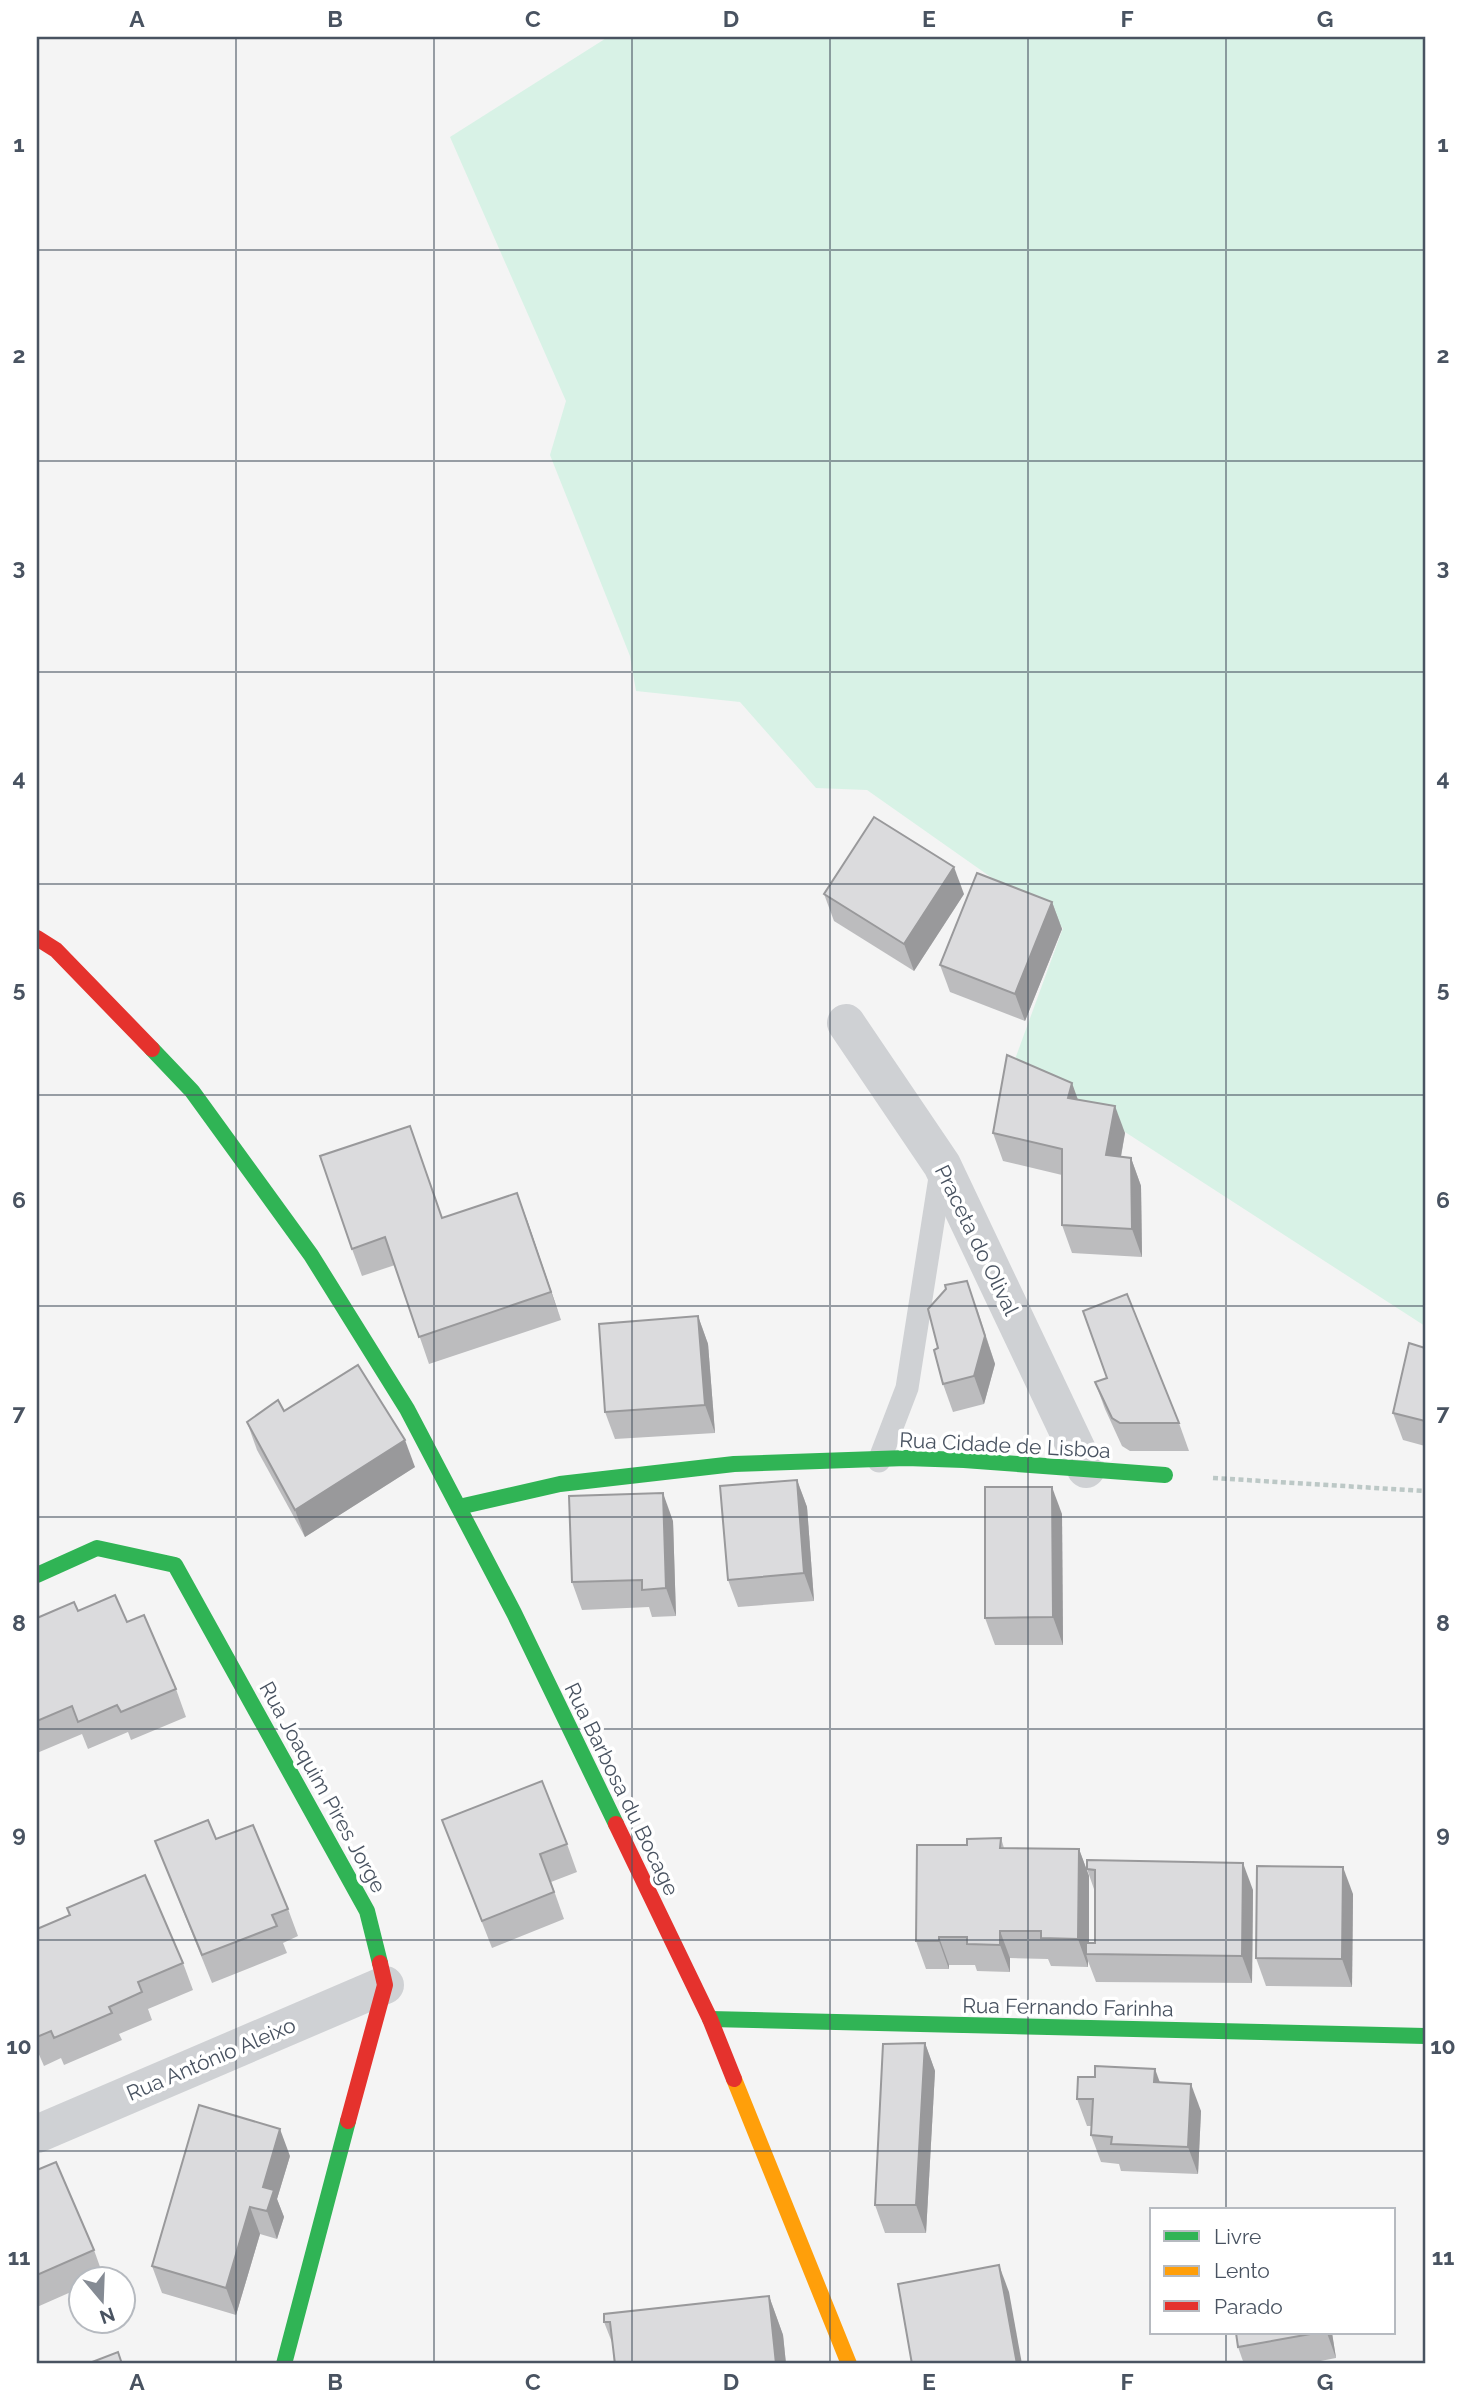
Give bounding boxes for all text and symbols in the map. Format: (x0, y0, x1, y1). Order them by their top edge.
text: A (129, 5, 145, 32)
text: B (327, 5, 343, 32)
text: C (525, 5, 541, 32)
text: D (723, 5, 739, 32)
text: E (922, 5, 936, 32)
text: F (1120, 5, 1134, 32)
text: G (1317, 5, 1333, 32)
text: 1 (13, 130, 25, 157)
text: 1 (1437, 130, 1449, 157)
text: 2 (13, 341, 25, 368)
text: 2 (1437, 341, 1449, 368)
text: 3 (13, 553, 25, 580)
text: 3 (1437, 553, 1449, 580)
text: 4 (12, 764, 26, 791)
text: 4 (1436, 764, 1450, 791)
text: 5 (13, 975, 26, 1002)
text: 5 (1437, 975, 1450, 1002)
street label: Praceta do Olival (930, 1161, 1024, 1320)
text: 6 (12, 1186, 26, 1213)
text: 6 (1436, 1186, 1450, 1213)
text: 7 (13, 1398, 26, 1425)
text: 7 (1437, 1398, 1450, 1425)
street label: Rua Cidade de Lisboa (899, 1427, 1111, 1463)
text: 8 (12, 1609, 26, 1636)
text: 8 (1436, 1609, 1450, 1636)
street label: Rua Joaquim Pires Jorge (254, 1677, 392, 1897)
street label: Rua Barbosa du Bocage (560, 1679, 684, 1899)
text: 9 (12, 1820, 26, 1847)
text: 9 (1436, 1820, 1450, 1847)
street label: Rua Fernando Farinha (962, 1993, 1174, 2021)
street label: Rua António Aleixo (123, 2012, 299, 2106)
text: 10 (6, 2032, 32, 2059)
text: 10 (1430, 2032, 1456, 2059)
legend (1150, 2208, 1396, 2334)
text: Livre (1214, 2224, 1261, 2249)
text: 11 (8, 2243, 30, 2270)
text: 11 (1432, 2243, 1454, 2270)
text: Lento (1214, 2258, 1270, 2283)
north arrow (66, 2264, 136, 2334)
text: Parado (1214, 2294, 1283, 2319)
text: N (97, 2303, 118, 2329)
text: A (129, 2368, 145, 2395)
text: B (327, 2368, 343, 2395)
text: C (525, 2368, 541, 2395)
text: D (723, 2368, 739, 2395)
text: E (922, 2368, 936, 2395)
text: F (1120, 2368, 1134, 2395)
text: G (1317, 2368, 1333, 2395)

